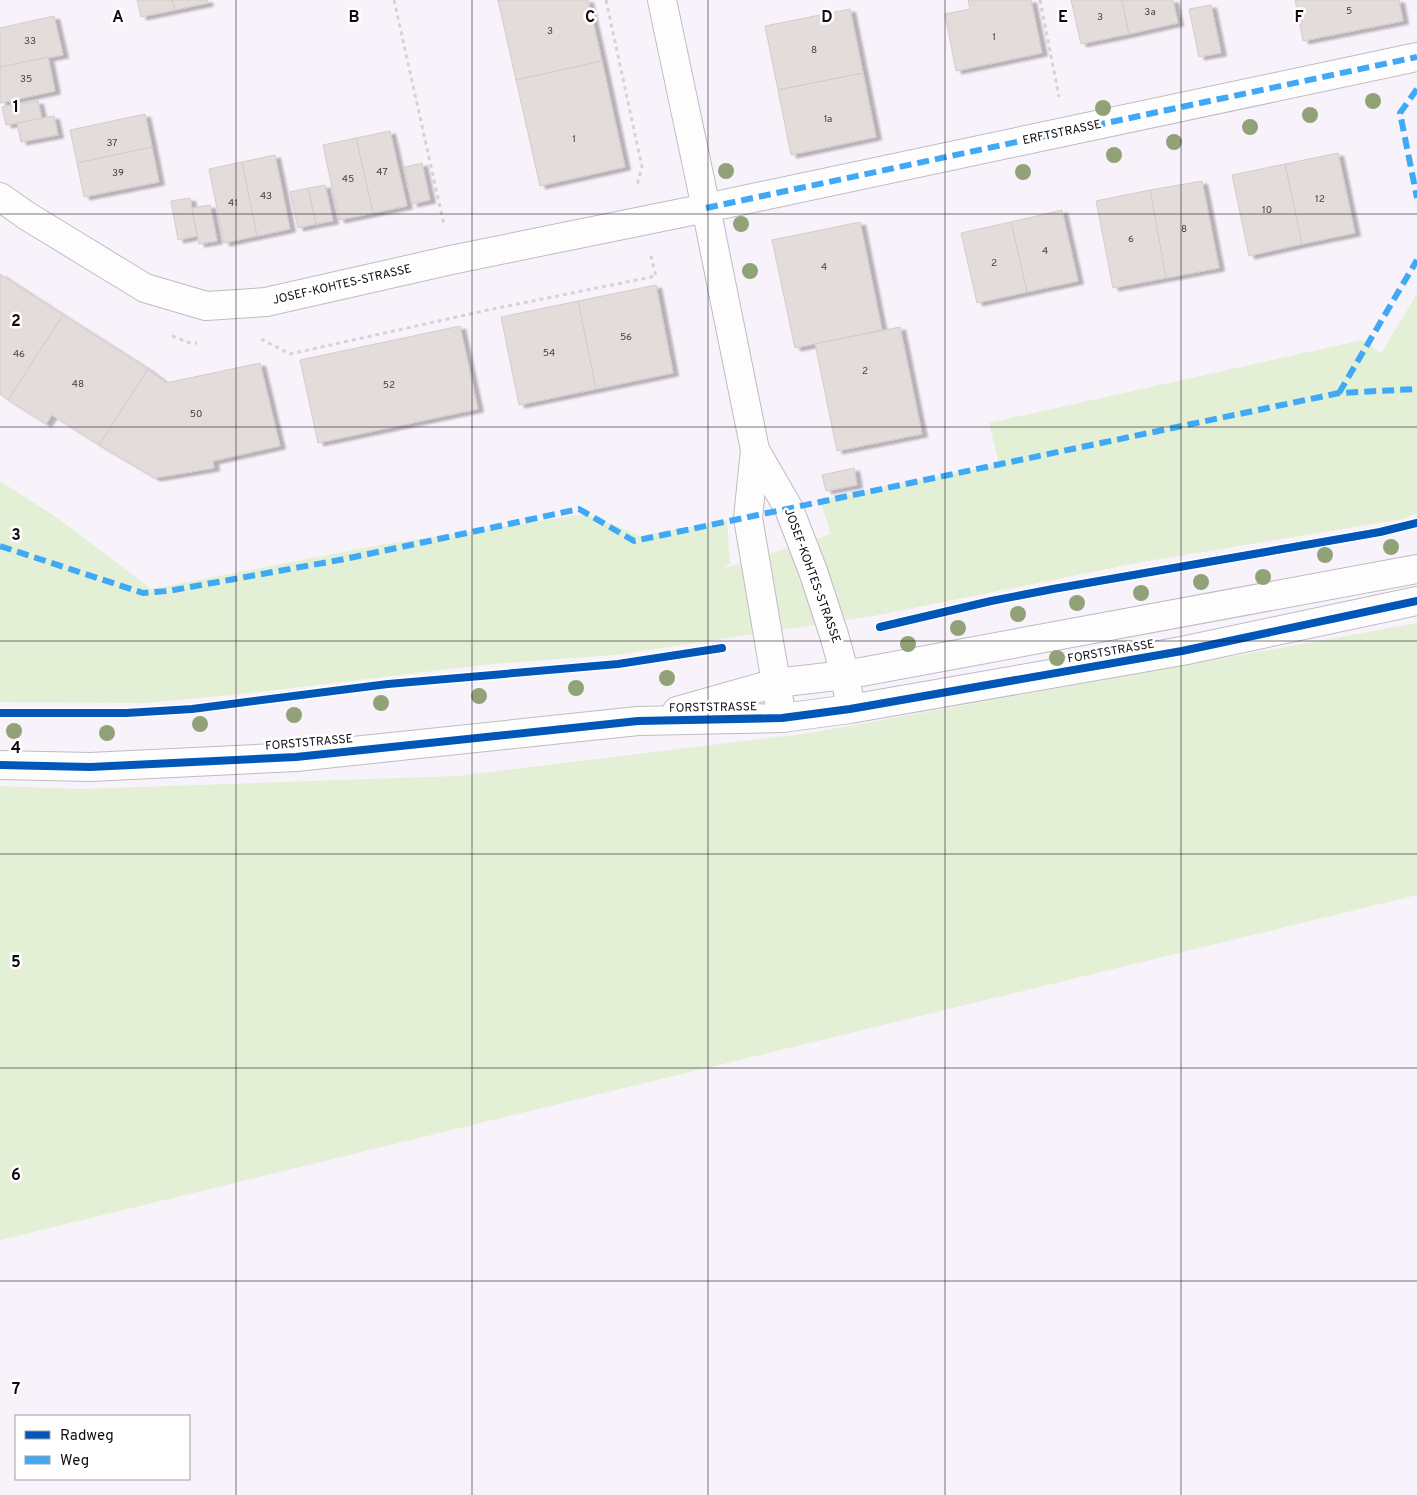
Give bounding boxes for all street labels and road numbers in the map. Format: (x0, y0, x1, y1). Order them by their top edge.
street label: ERFTSTRASSE (1021, 117, 1103, 149)
street label: JOSEF-KOHTES-STRASSE (271, 261, 413, 309)
street label: JOSEF-KOHTES-STRASSE (780, 506, 844, 646)
street label: FORSTSTRASSE (1066, 636, 1156, 668)
street label: FORSTSTRASSE (669, 699, 757, 717)
street label: FORSTSTRASSE (264, 731, 354, 755)

